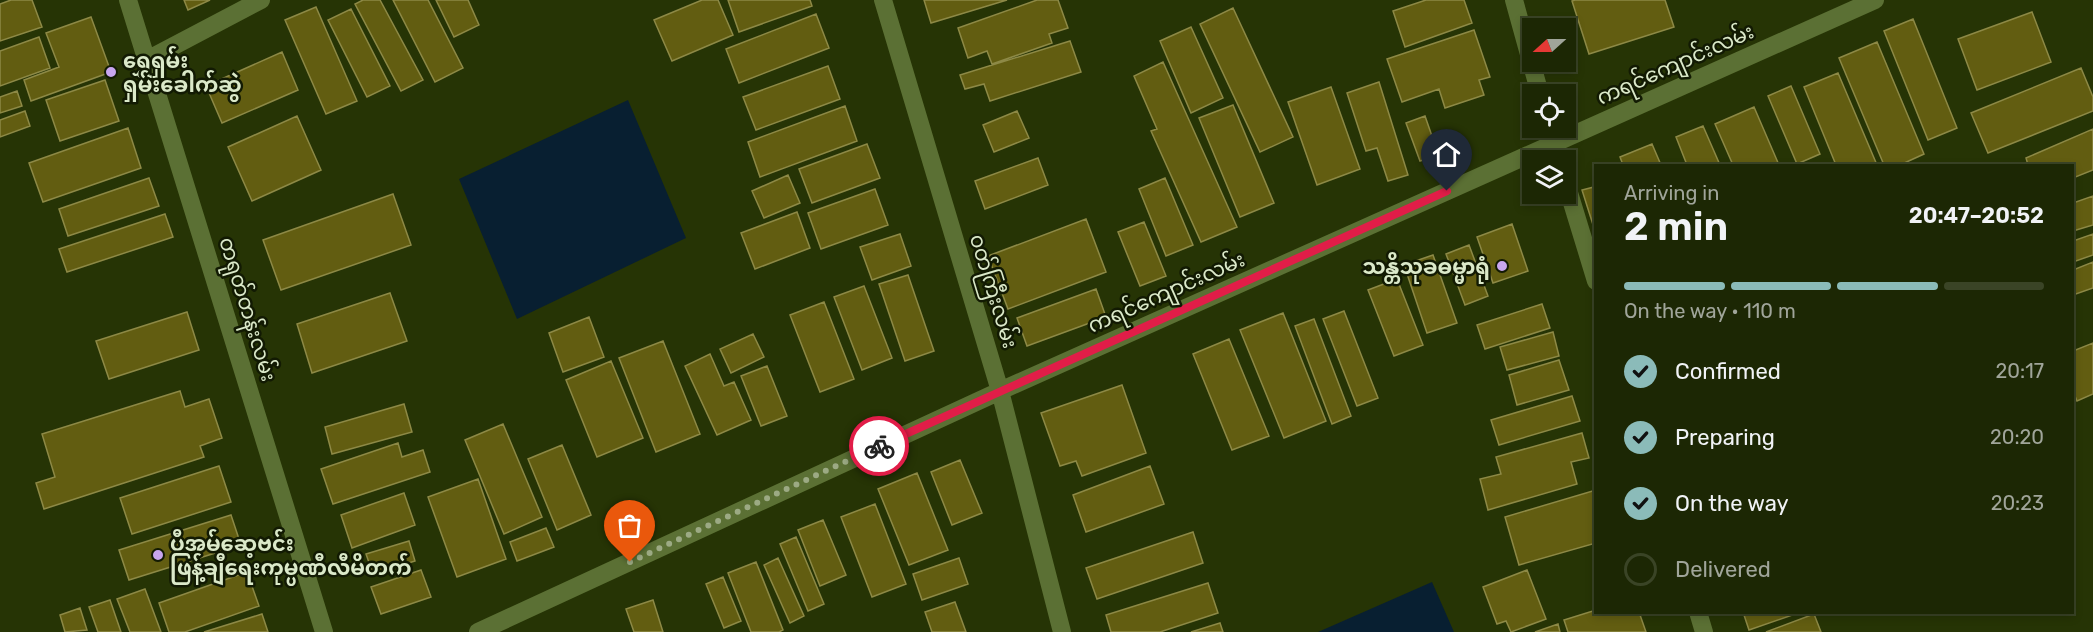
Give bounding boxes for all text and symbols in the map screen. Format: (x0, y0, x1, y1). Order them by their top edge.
street label: ကရင်ကျောင်းလမ်း (1591, 15, 1760, 115)
north arrow (1522, 18, 1576, 72)
map controls (1522, 18, 1576, 204)
place label: ရွှေရှမ်း ရှမ်းခေါက်ဆွဲ (123, 45, 242, 102)
marker: ရွှေရှမ်း ရှမ်းခေါက်ဆွဲ (104, 65, 118, 79)
button: locate (1522, 84, 1576, 138)
pin (1421, 129, 1472, 191)
icon: home (1430, 138, 1463, 171)
button: layers (1522, 150, 1576, 204)
text: Arriving in (1624, 181, 1719, 205)
text: 20:47–20:52 (1909, 202, 2044, 229)
text: 2 min (1624, 204, 1728, 250)
street label: ၀တ်ကြီးလမ်း (960, 230, 1026, 353)
street label: တရုတ်တန်းလမ်း (209, 233, 285, 386)
street label: ကရင်ကျောင်းလမ်း (1082, 243, 1251, 343)
place label: သန္တိသုခဓမ္မာရုံ (1362, 251, 1490, 284)
marker: သန္တိသုခဓမ္မာရုံ (1495, 259, 1509, 273)
text: On the way · 110 m (1624, 299, 1796, 323)
icon: check (1624, 355, 1657, 388)
text: Confirmed (1675, 358, 1781, 385)
text: 20:17 (1996, 359, 2044, 383)
courier (849, 416, 909, 476)
icon: check (1624, 421, 1657, 454)
text: Preparing (1675, 424, 1775, 451)
text: 20:20 (1990, 425, 2044, 449)
icon: bike (863, 430, 896, 463)
icon: check (1624, 487, 1657, 520)
text: On the way (1675, 490, 1789, 517)
text: 20:23 (1991, 491, 2044, 515)
pin (604, 500, 655, 562)
icon: bag (613, 509, 646, 542)
place label: ပီအမ်ဆေ့ဗင်း ဖြန့်ချီရေးကုမ္ပဏီလီမိတက် (170, 528, 411, 586)
marker: ပီအမ်ဆေ့ဗင်း ဖြန့်ချီရေးကုမ္ပဏီလီမိတက် (151, 548, 165, 562)
text: Delivered (1675, 556, 1771, 583)

